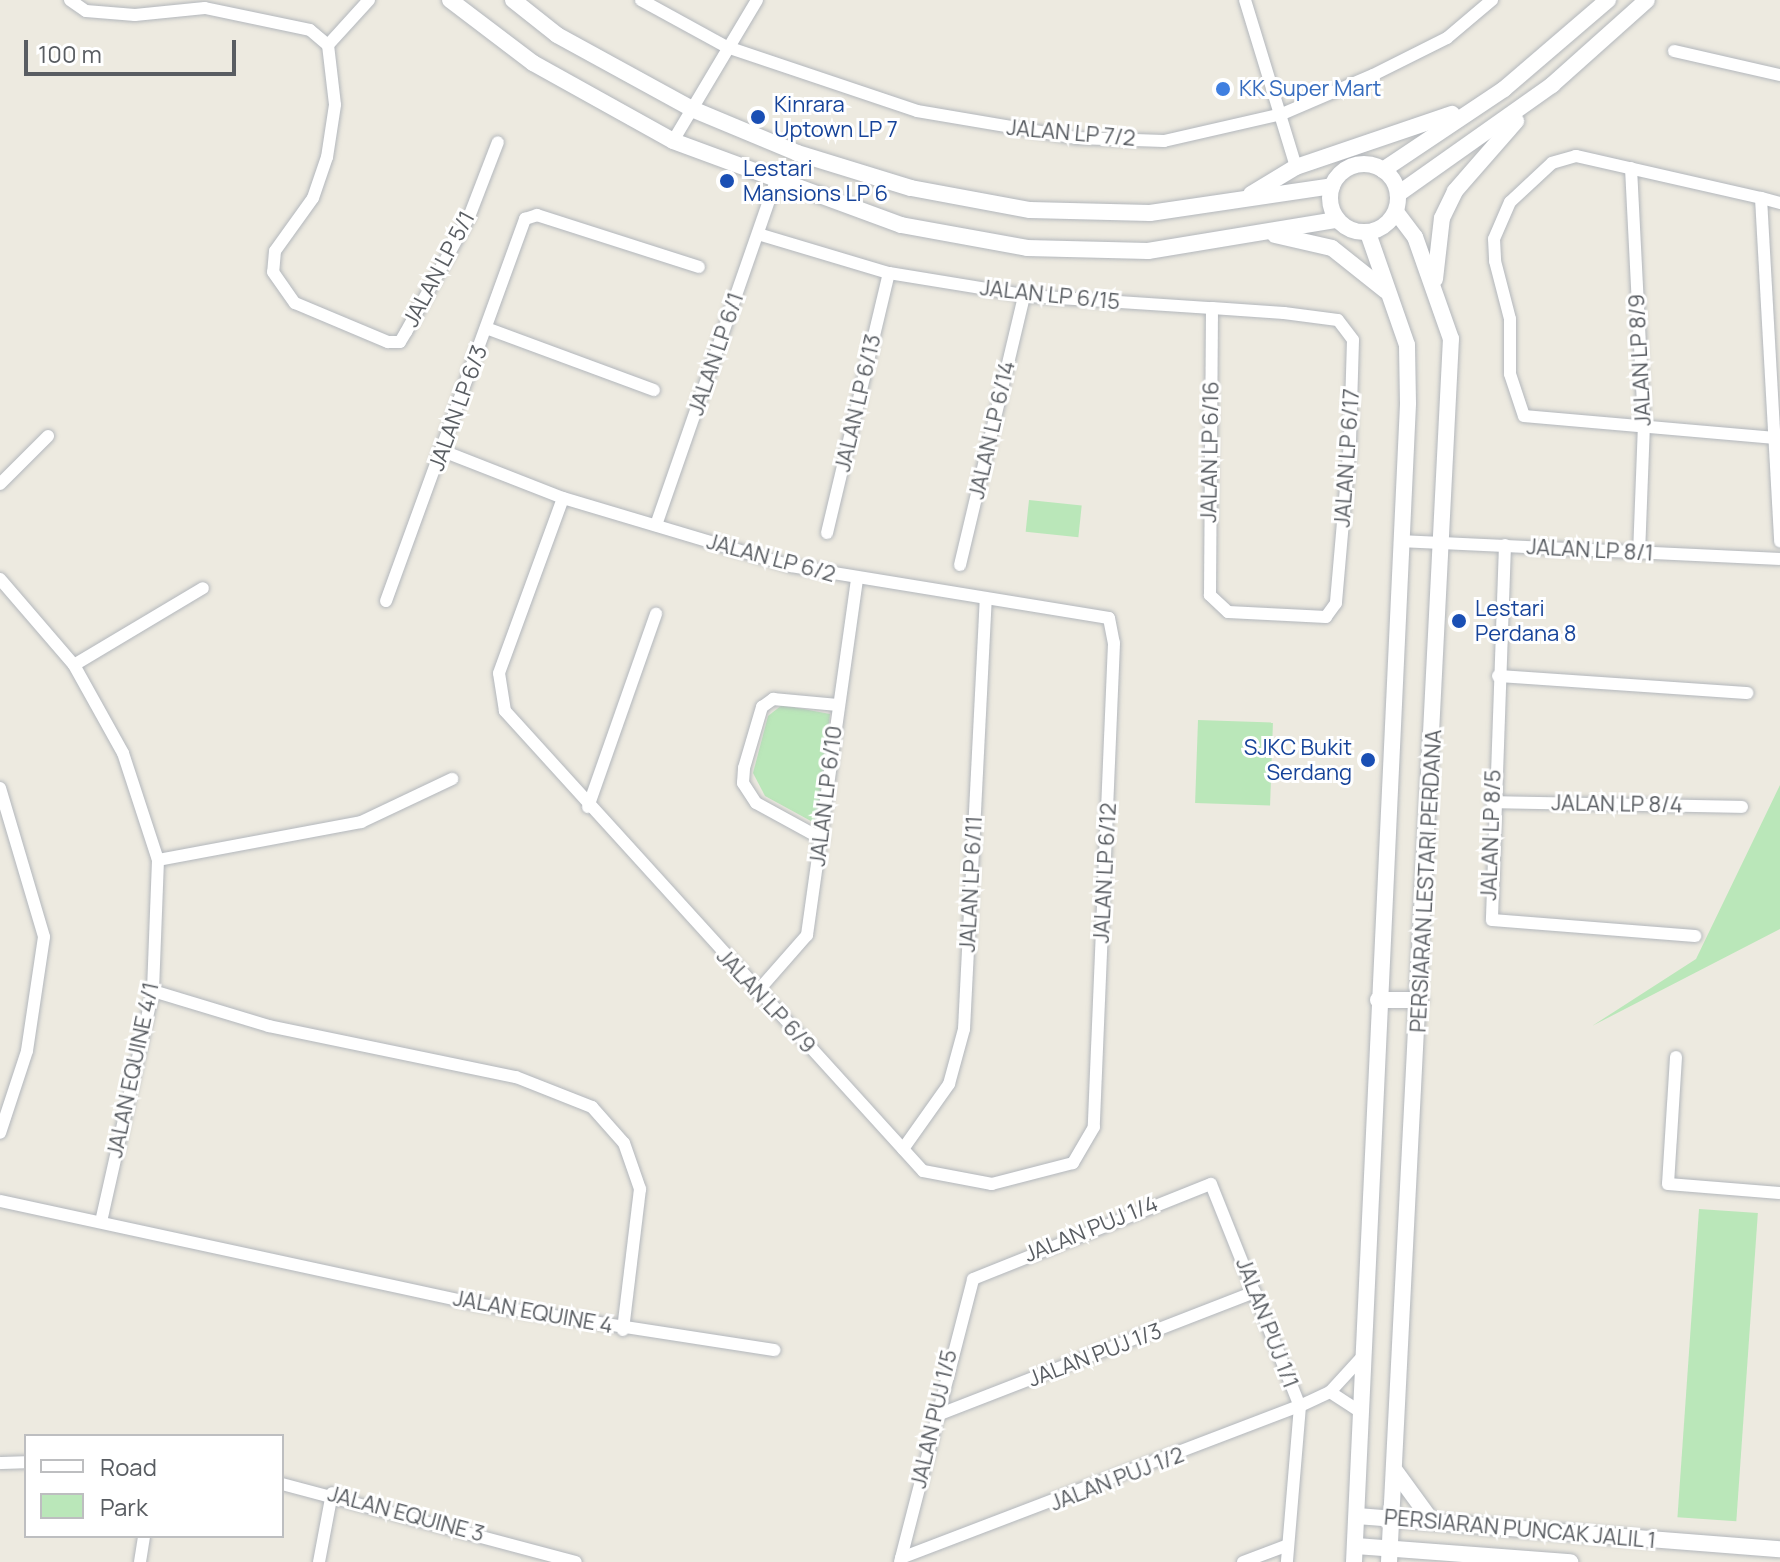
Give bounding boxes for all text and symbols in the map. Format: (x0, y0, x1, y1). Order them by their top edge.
scale bar (28, 24, 240, 74)
text: 100 m (38, 37, 102, 70)
place label: KK Super Mart (1239, 76, 1382, 102)
marker: KK Super Mart (1214, 80, 1232, 98)
place label: Kinrara Uptown LP 7 (774, 91, 898, 142)
marker: Kinrara Uptown LP 7 (749, 108, 767, 126)
street label: JALAN LP 7/2 (1005, 114, 1137, 152)
place label: Lestari Mansions LP 6 (743, 155, 888, 206)
marker: Lestari Mansions LP 6 (718, 172, 736, 190)
street label: JALAN LP 5/1 (398, 207, 480, 331)
street label: JALAN LP 6/15 (979, 275, 1121, 315)
street label: JALAN LP 6/1 (683, 289, 749, 419)
street label: JALAN LP 8/9 (1623, 293, 1657, 427)
street label: JALAN LP 6/13 (829, 332, 887, 474)
street label: JALAN LP 6/3 (423, 342, 493, 474)
street label: JALAN LP 6/14 (963, 358, 1021, 502)
street label: JALAN LP 6/16 (1196, 381, 1224, 523)
street label: JALAN LP 6/17 (1329, 388, 1365, 528)
street label: JALAN LP 6/2 (704, 528, 838, 588)
street label: JALAN LP 8/1 (1526, 533, 1654, 567)
place label: Lestari Perdana 8 (1475, 595, 1577, 646)
marker: Lestari Perdana 8 (1450, 612, 1468, 630)
street label: JALAN LP 6/10 (804, 724, 848, 868)
street label: PERSIARAN LESTARI PERDANA (1405, 729, 1447, 1033)
place label: SJKC Bukit Serdang (1244, 734, 1352, 786)
marker: SJKC Bukit Serdang (1359, 751, 1377, 769)
street label: JALAN LP 8/5 (1476, 769, 1506, 901)
street label: JALAN LP 8/4 (1551, 790, 1683, 818)
street label: JALAN LP 6/12 (1088, 802, 1122, 944)
street label: JALAN LP 6/11 (954, 815, 988, 953)
street label: JALAN LP 6/9 (711, 943, 821, 1059)
street label: JALAN EQUINE 4/1 (102, 980, 164, 1160)
street label: JALAN PUJ 1/4 (1020, 1190, 1162, 1268)
street label: JALAN PUJ 1/1 (1230, 1254, 1304, 1392)
street label: JALAN EQUINE 4 (451, 1285, 615, 1339)
street label: JALAN PUJ 1/3 (1024, 1317, 1166, 1393)
street label: JALAN PUJ 1/5 (905, 1347, 963, 1491)
legend (24, 1434, 284, 1538)
street label: JALAN PUJ 1/2 (1046, 1441, 1188, 1517)
text: Road (100, 1450, 157, 1483)
street label: JALAN EQUINE 3 (325, 1480, 487, 1548)
text: Park (100, 1490, 148, 1523)
street label: PERSIARAN PUNCAK JALIL 1 (1382, 1504, 1658, 1554)

